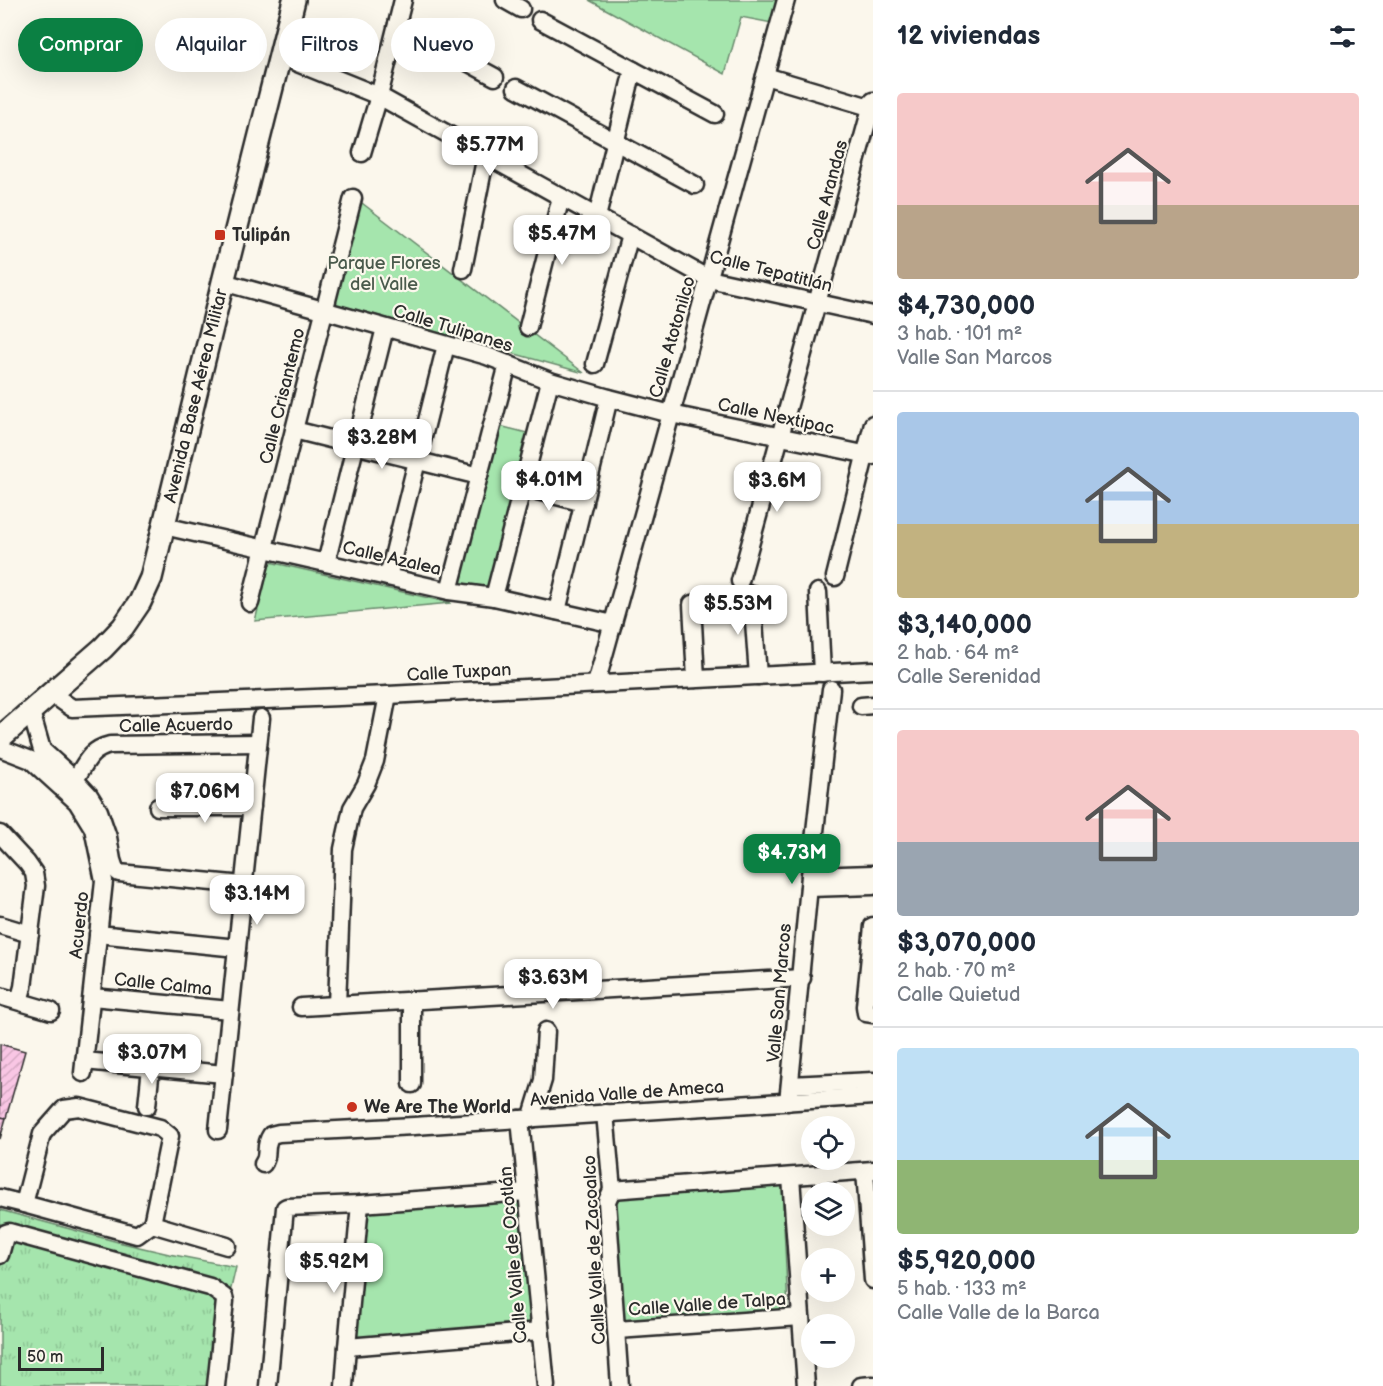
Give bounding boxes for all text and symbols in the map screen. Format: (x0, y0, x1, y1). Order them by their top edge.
chip: Comprar (18, 18, 143, 72)
chip: Alquilar (155, 18, 267, 72)
chip: Filtros (279, 18, 379, 72)
chip: Nuevo (391, 18, 495, 72)
icon: filters (1326, 20, 1359, 53)
text: 12 viviendas (897, 21, 1040, 52)
pin: $5.77M (441, 126, 539, 177)
icon: home (1074, 132, 1182, 240)
text: $5.77M (456, 133, 524, 157)
street label: Calle Arandas (803, 138, 852, 253)
pin: $5.47M (513, 215, 611, 266)
text: $5.47M (527, 222, 597, 246)
place label: Tulipán (232, 225, 290, 246)
marker: Tulipán (213, 228, 227, 242)
street label: Calle Tepatitlán (707, 246, 834, 297)
park label: Parque Flores del Valle (327, 253, 441, 295)
street label: Calle Atotonilco (645, 274, 700, 400)
street label: Avenida Base Aérea Militar (160, 286, 232, 505)
text: $4,730,000 (897, 291, 1035, 322)
street label: Calle Tulipanes (391, 300, 515, 357)
text: 3 hab. · 101 m² (897, 322, 1022, 346)
street label: Calle Crisantemo (255, 326, 310, 467)
text: Valle San Marcos (897, 346, 1052, 370)
street label: Calle Nextipac (716, 394, 836, 439)
pin: $3.28M (333, 419, 431, 470)
text: $3.28M (347, 426, 417, 450)
icon: home (1074, 451, 1182, 559)
pin: $4.01M (500, 461, 598, 512)
pin: $3.6M (735, 462, 819, 513)
text: $4.01M (515, 468, 583, 492)
text: $3.6M (748, 469, 806, 493)
street label: Calle Azalea (340, 537, 443, 580)
pin: $5.53M (689, 585, 787, 636)
text: $5.53M (703, 592, 773, 616)
text: $3,140,000 (897, 610, 1032, 641)
text: 2 hab. · 64 m² (897, 641, 1019, 665)
street label: Calle Tuxpan (406, 659, 512, 686)
text: Calle Serenidad (897, 665, 1041, 689)
street label: Calle Acuerdo (119, 714, 233, 737)
icon: home (1074, 769, 1182, 877)
pin: $7.06M (156, 773, 254, 824)
text: $7.06M (170, 780, 240, 804)
pin: $4.73M (743, 834, 841, 885)
text: $4.73M (757, 841, 827, 865)
pin: $3.14M (208, 875, 306, 926)
text: $3.14M (224, 882, 290, 906)
street label: Acuerdo (66, 890, 93, 960)
street label: Valle San Marcos (763, 922, 796, 1064)
text: $3,070,000 (897, 928, 1036, 959)
pin: $3.63M (504, 959, 602, 1010)
text: 2 hab. · 70 m² (897, 959, 1016, 983)
text: $3.63M (518, 966, 588, 990)
street label: Calle Calma (113, 969, 213, 1000)
text: Calle Quietud (897, 983, 1020, 1007)
pin: $3.07M (103, 1034, 201, 1085)
text: $3.07M (117, 1041, 187, 1065)
street label: Avenida Valle de Ameca (529, 1076, 725, 1111)
icon: home (1074, 1087, 1182, 1195)
place label: We Are The World (364, 1097, 511, 1118)
marker: We Are The World (345, 1100, 359, 1114)
map controls (801, 1116, 855, 1368)
button: locate (801, 1116, 855, 1170)
street label: Calle Valle de Zacoalco (579, 1155, 610, 1345)
street label: Calle Valle de Ocotlán (495, 1165, 532, 1344)
button: layers (801, 1182, 855, 1236)
pin: $5.92M (285, 1243, 383, 1294)
text: $5,920,000 (897, 1246, 1036, 1277)
button: + (801, 1248, 855, 1302)
text: $5.92M (299, 1250, 369, 1274)
text: 5 hab. · 133 m² (897, 1277, 1027, 1301)
street label: Calle Valle de Talpa (627, 1289, 787, 1320)
text: Calle Valle de la Barca (897, 1301, 1100, 1325)
button: − (801, 1314, 855, 1368)
scale bar (18, 1344, 104, 1372)
text: 50 m (27, 1348, 63, 1367)

